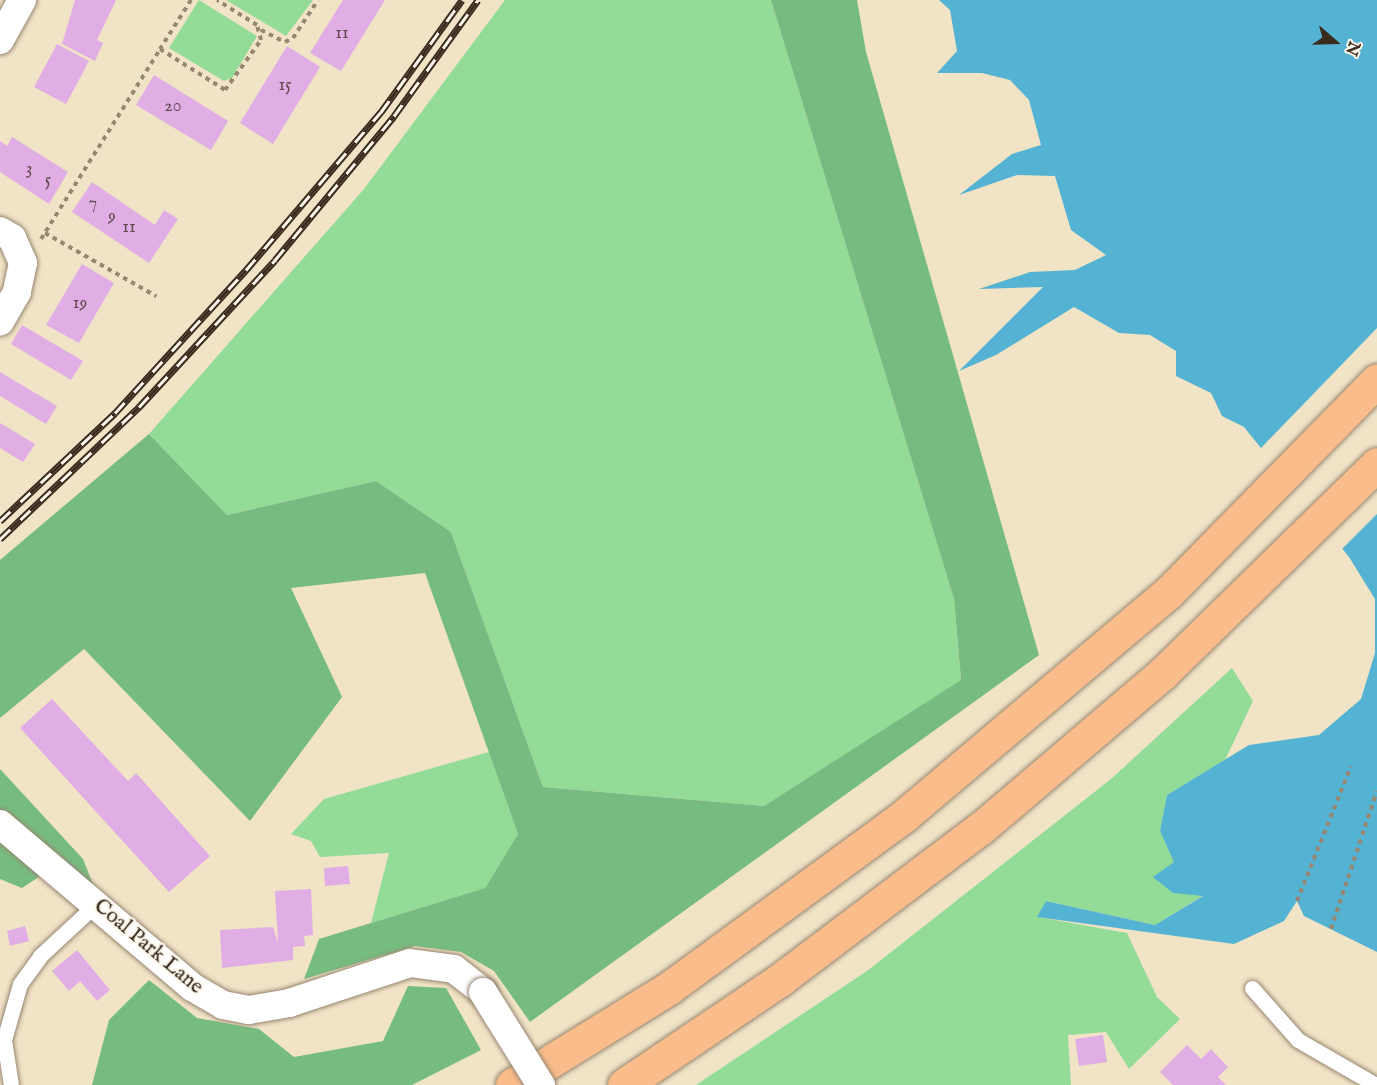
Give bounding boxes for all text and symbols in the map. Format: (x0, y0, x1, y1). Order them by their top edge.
north arrow (1305, 12, 1365, 72)
house number: 11 (335, 23, 349, 45)
text: N (1340, 38, 1364, 58)
house number: 15 (278, 75, 292, 97)
house number: 20 (164, 96, 182, 118)
house number: 3 (26, 159, 32, 181)
house number: 5 (45, 170, 51, 192)
house number: 7 (89, 193, 97, 215)
house number: 9 (108, 206, 116, 228)
house number: 11 (122, 217, 136, 239)
house number: 19 (73, 293, 87, 315)
street label: Coal Park Lane (88, 894, 208, 1000)

